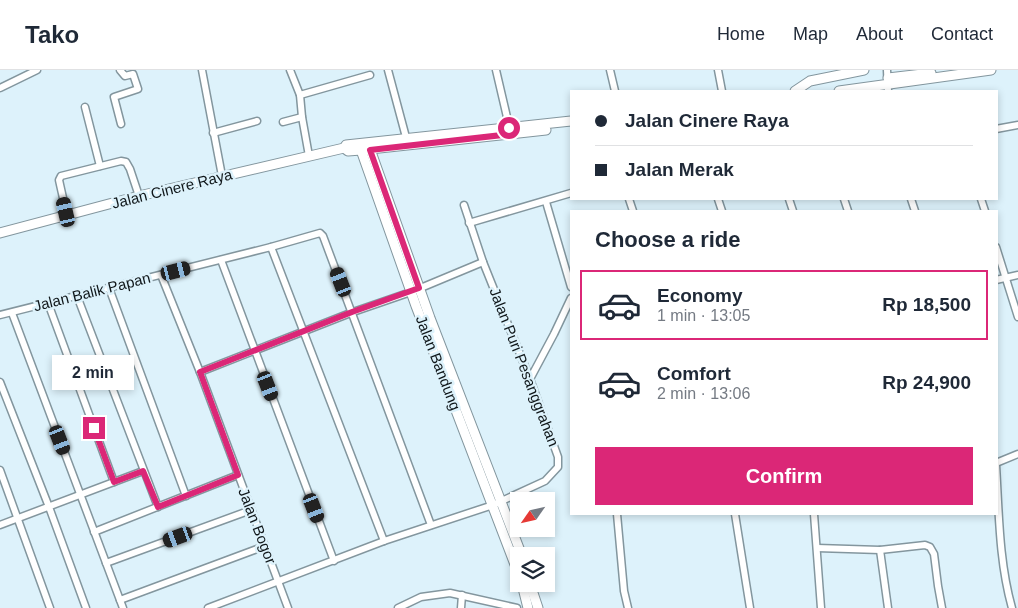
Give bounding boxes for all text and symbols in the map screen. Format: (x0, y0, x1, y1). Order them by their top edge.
text: Tako (25, 21, 79, 48)
text: Home (717, 24, 765, 44)
text: Map (793, 24, 828, 44)
text: About (856, 24, 903, 44)
text: Contact (931, 24, 993, 44)
text: Jalan Cinere Raya (625, 110, 789, 131)
route start (498, 117, 520, 139)
text: Jalan Merak (625, 159, 734, 180)
street label: Jalan Cinere Raya (110, 165, 234, 212)
car (55, 196, 76, 228)
text: Choose a ride (595, 227, 740, 252)
car (159, 260, 192, 282)
car (328, 265, 353, 299)
street label: Jalan Balik Papan (32, 269, 152, 314)
icon: car (597, 283, 642, 328)
street label: Jalan Puri Pesanggrahan (486, 285, 563, 448)
text: Economy (657, 285, 743, 306)
text: Rp 18,500 (882, 294, 971, 315)
text: 1 min · 13:05 (657, 307, 750, 324)
street label: Jalan Bandung (413, 313, 464, 413)
callout: 2 min (53, 356, 135, 390)
icon: car (597, 361, 642, 406)
text: Comfort (657, 363, 731, 384)
text: 2 min (72, 364, 114, 381)
car (255, 369, 280, 403)
text: Rp 24,900 (882, 372, 971, 393)
text: 2 min · 13:06 (657, 385, 750, 402)
route end (83, 417, 105, 439)
car (47, 423, 72, 457)
button: Confirm (595, 447, 973, 505)
street label: Jalan Bogor (235, 485, 280, 566)
car (301, 491, 326, 525)
north arrow (510, 492, 555, 538)
map controls (510, 492, 555, 592)
car (161, 525, 194, 549)
button: layers (510, 547, 555, 592)

